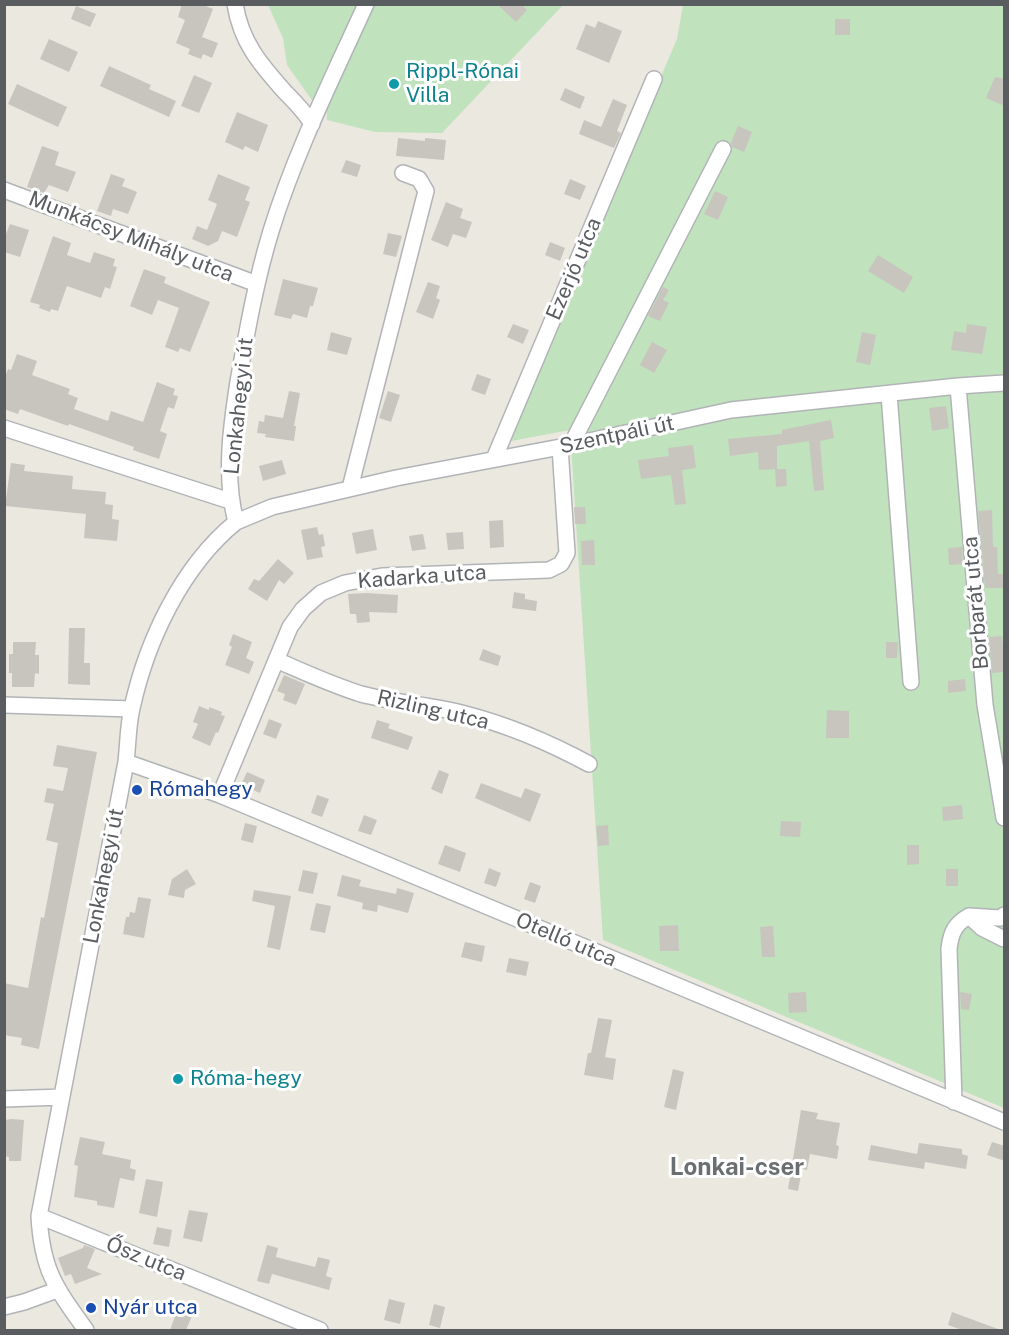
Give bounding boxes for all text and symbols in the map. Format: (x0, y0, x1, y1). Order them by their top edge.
place label: Rippl-Rónai Villa (406, 59, 519, 109)
marker: Rippl-Rónai Villa (387, 77, 401, 91)
street label: Munkácsy Mihály utca (25, 186, 237, 288)
street label: Ezerjó utca (541, 214, 607, 324)
street label: Lonkahegyi út (219, 336, 259, 476)
street label: Szentpáli út (557, 411, 677, 459)
street label: Borbarát utca (958, 535, 994, 671)
street label: Kadarka utca (357, 560, 487, 594)
street label: Rizling utca (375, 685, 491, 735)
place label: Rómahegy (149, 777, 253, 803)
marker: Rómahegy (130, 783, 144, 797)
street label: Lonkahegyi út (78, 806, 130, 946)
street label: Otelló utca (512, 908, 620, 972)
place label: Róma-hegy (190, 1066, 302, 1092)
marker: Róma-hegy (171, 1072, 185, 1086)
district label: Lonkai-cser (670, 1154, 804, 1182)
street label: Ősz utca (102, 1232, 190, 1286)
place label: Nyár utca (103, 1295, 198, 1321)
marker: Nyár utca (84, 1301, 98, 1315)

